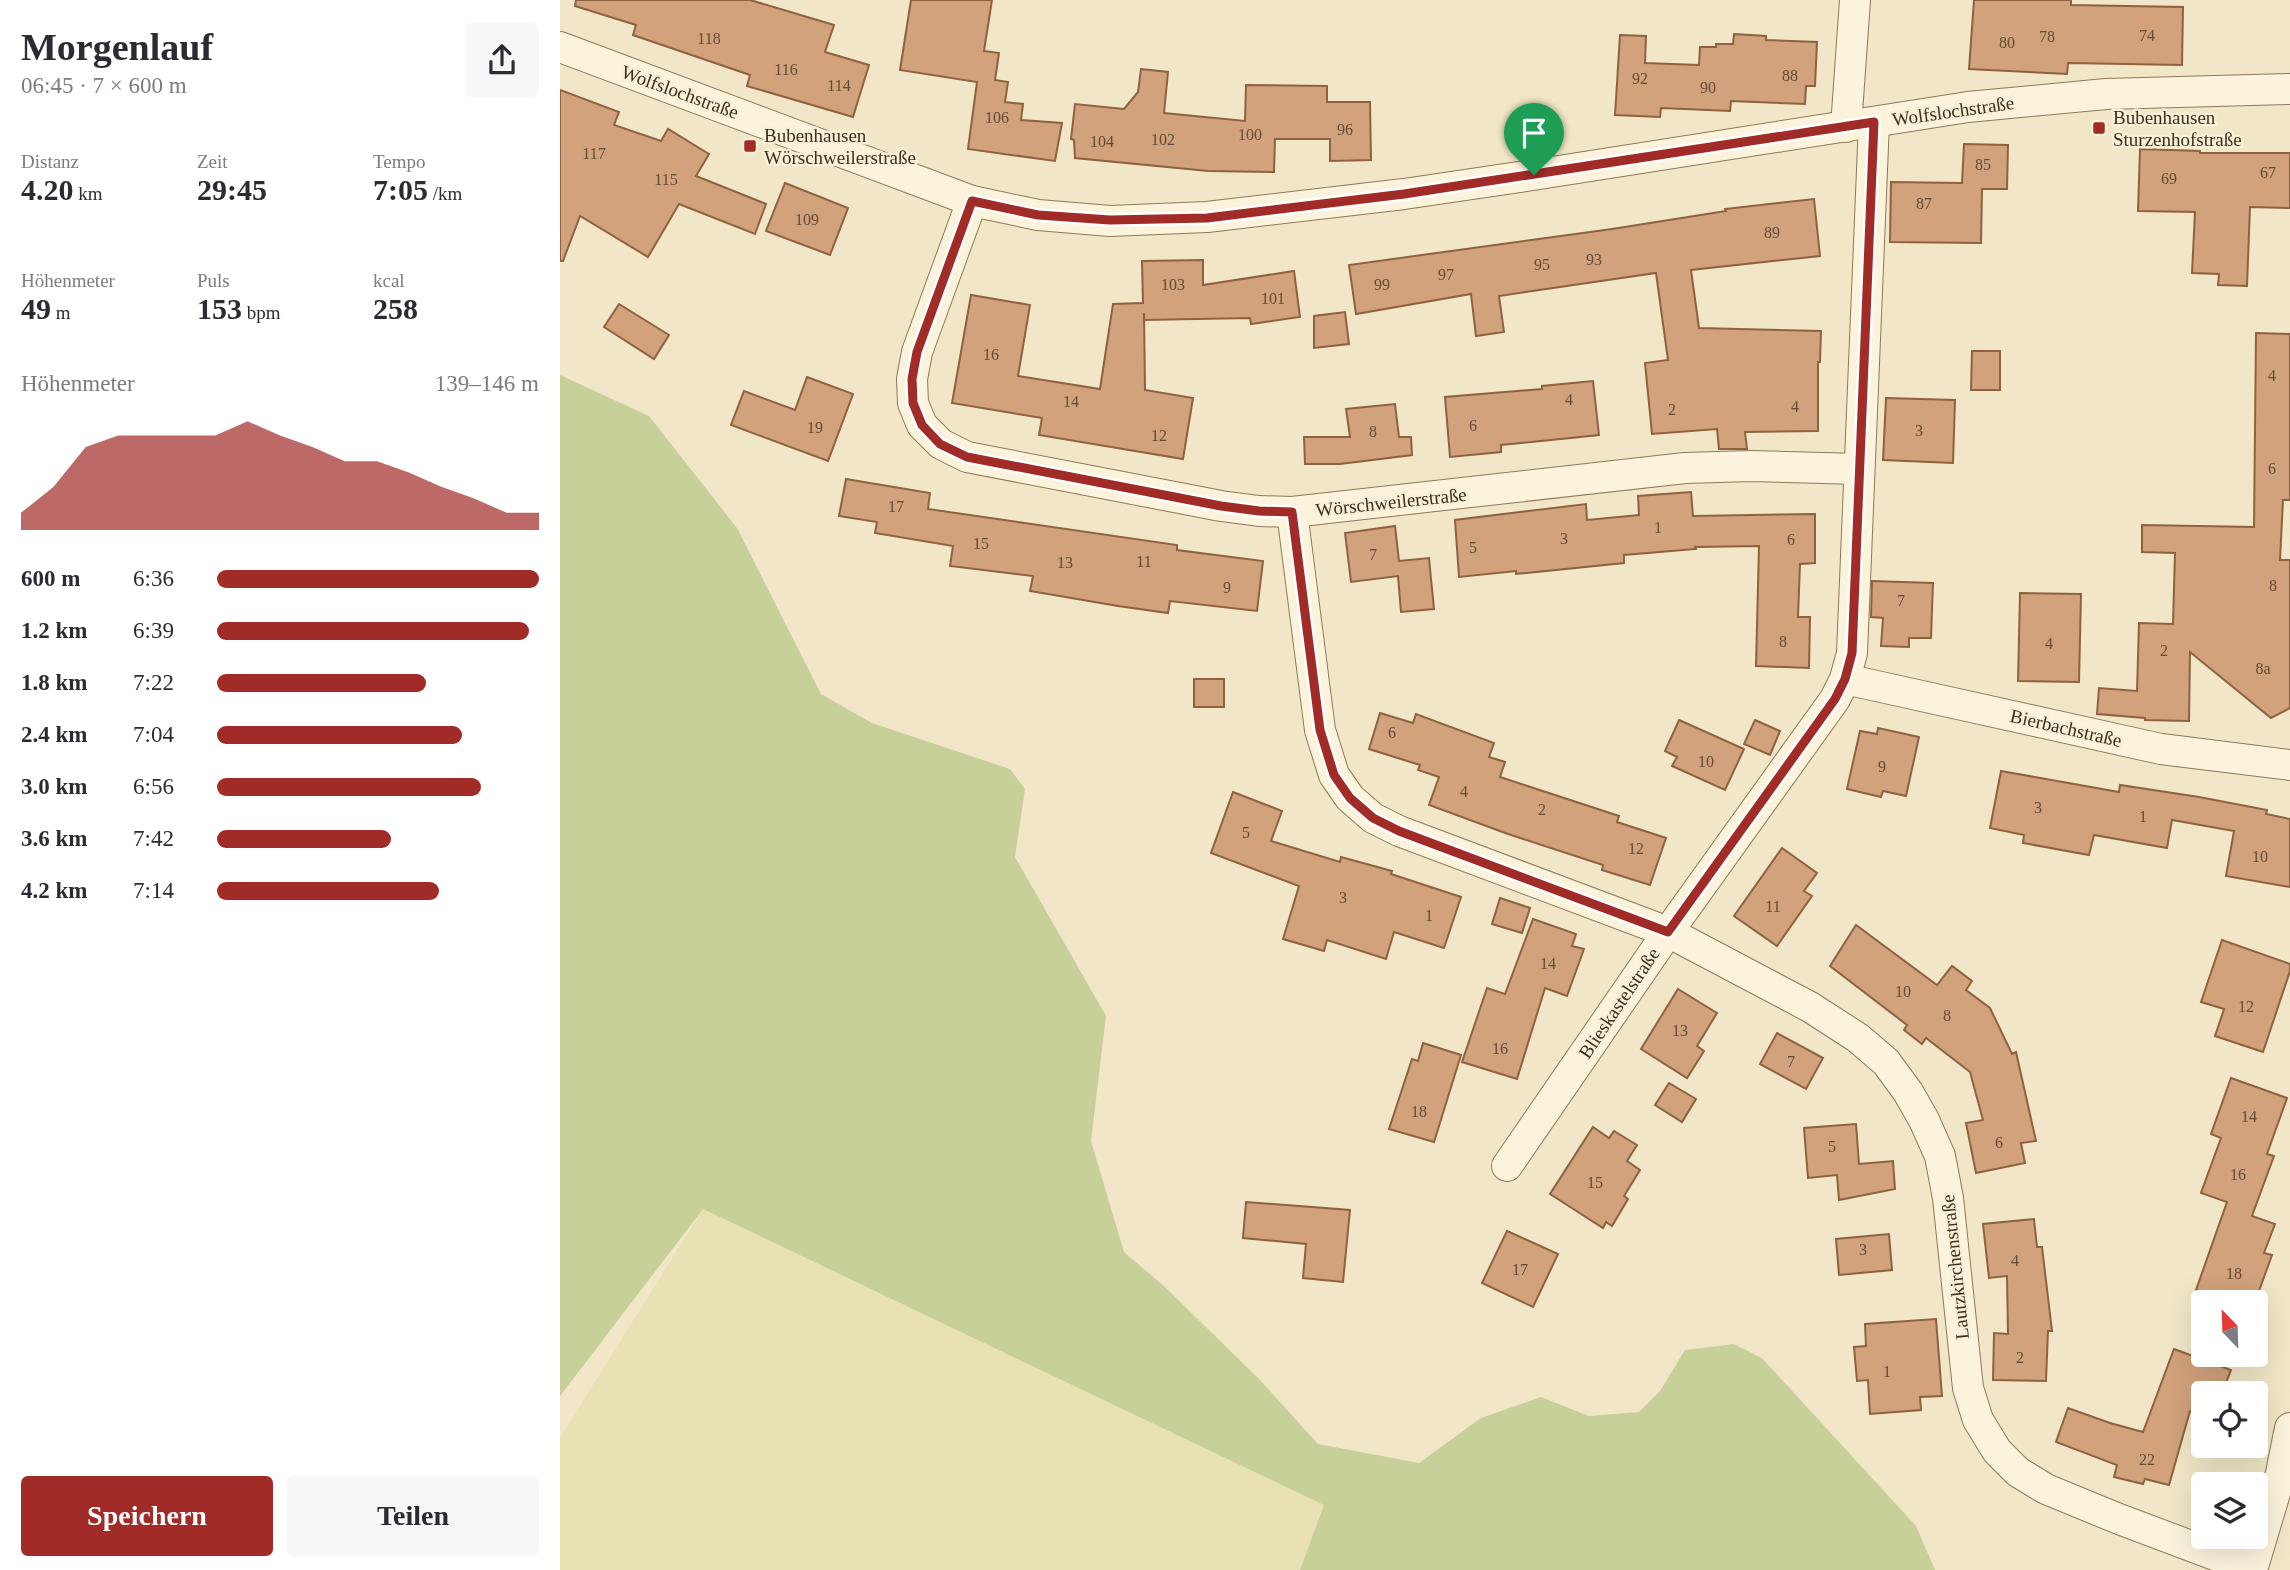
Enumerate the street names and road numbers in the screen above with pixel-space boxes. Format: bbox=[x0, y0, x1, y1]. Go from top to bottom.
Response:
street label: Wolfslochstraße bbox=[619, 61, 741, 123]
street label: Wolfslochstraße bbox=[1891, 92, 2015, 130]
street label: Wörschweilerstraße bbox=[1314, 484, 1468, 520]
street label: Bierbachstraße bbox=[2008, 705, 2124, 751]
street label: Blieskastelstraße bbox=[1574, 944, 1664, 1062]
street label: Lautzkirchenstraße bbox=[1937, 1194, 1973, 1340]

